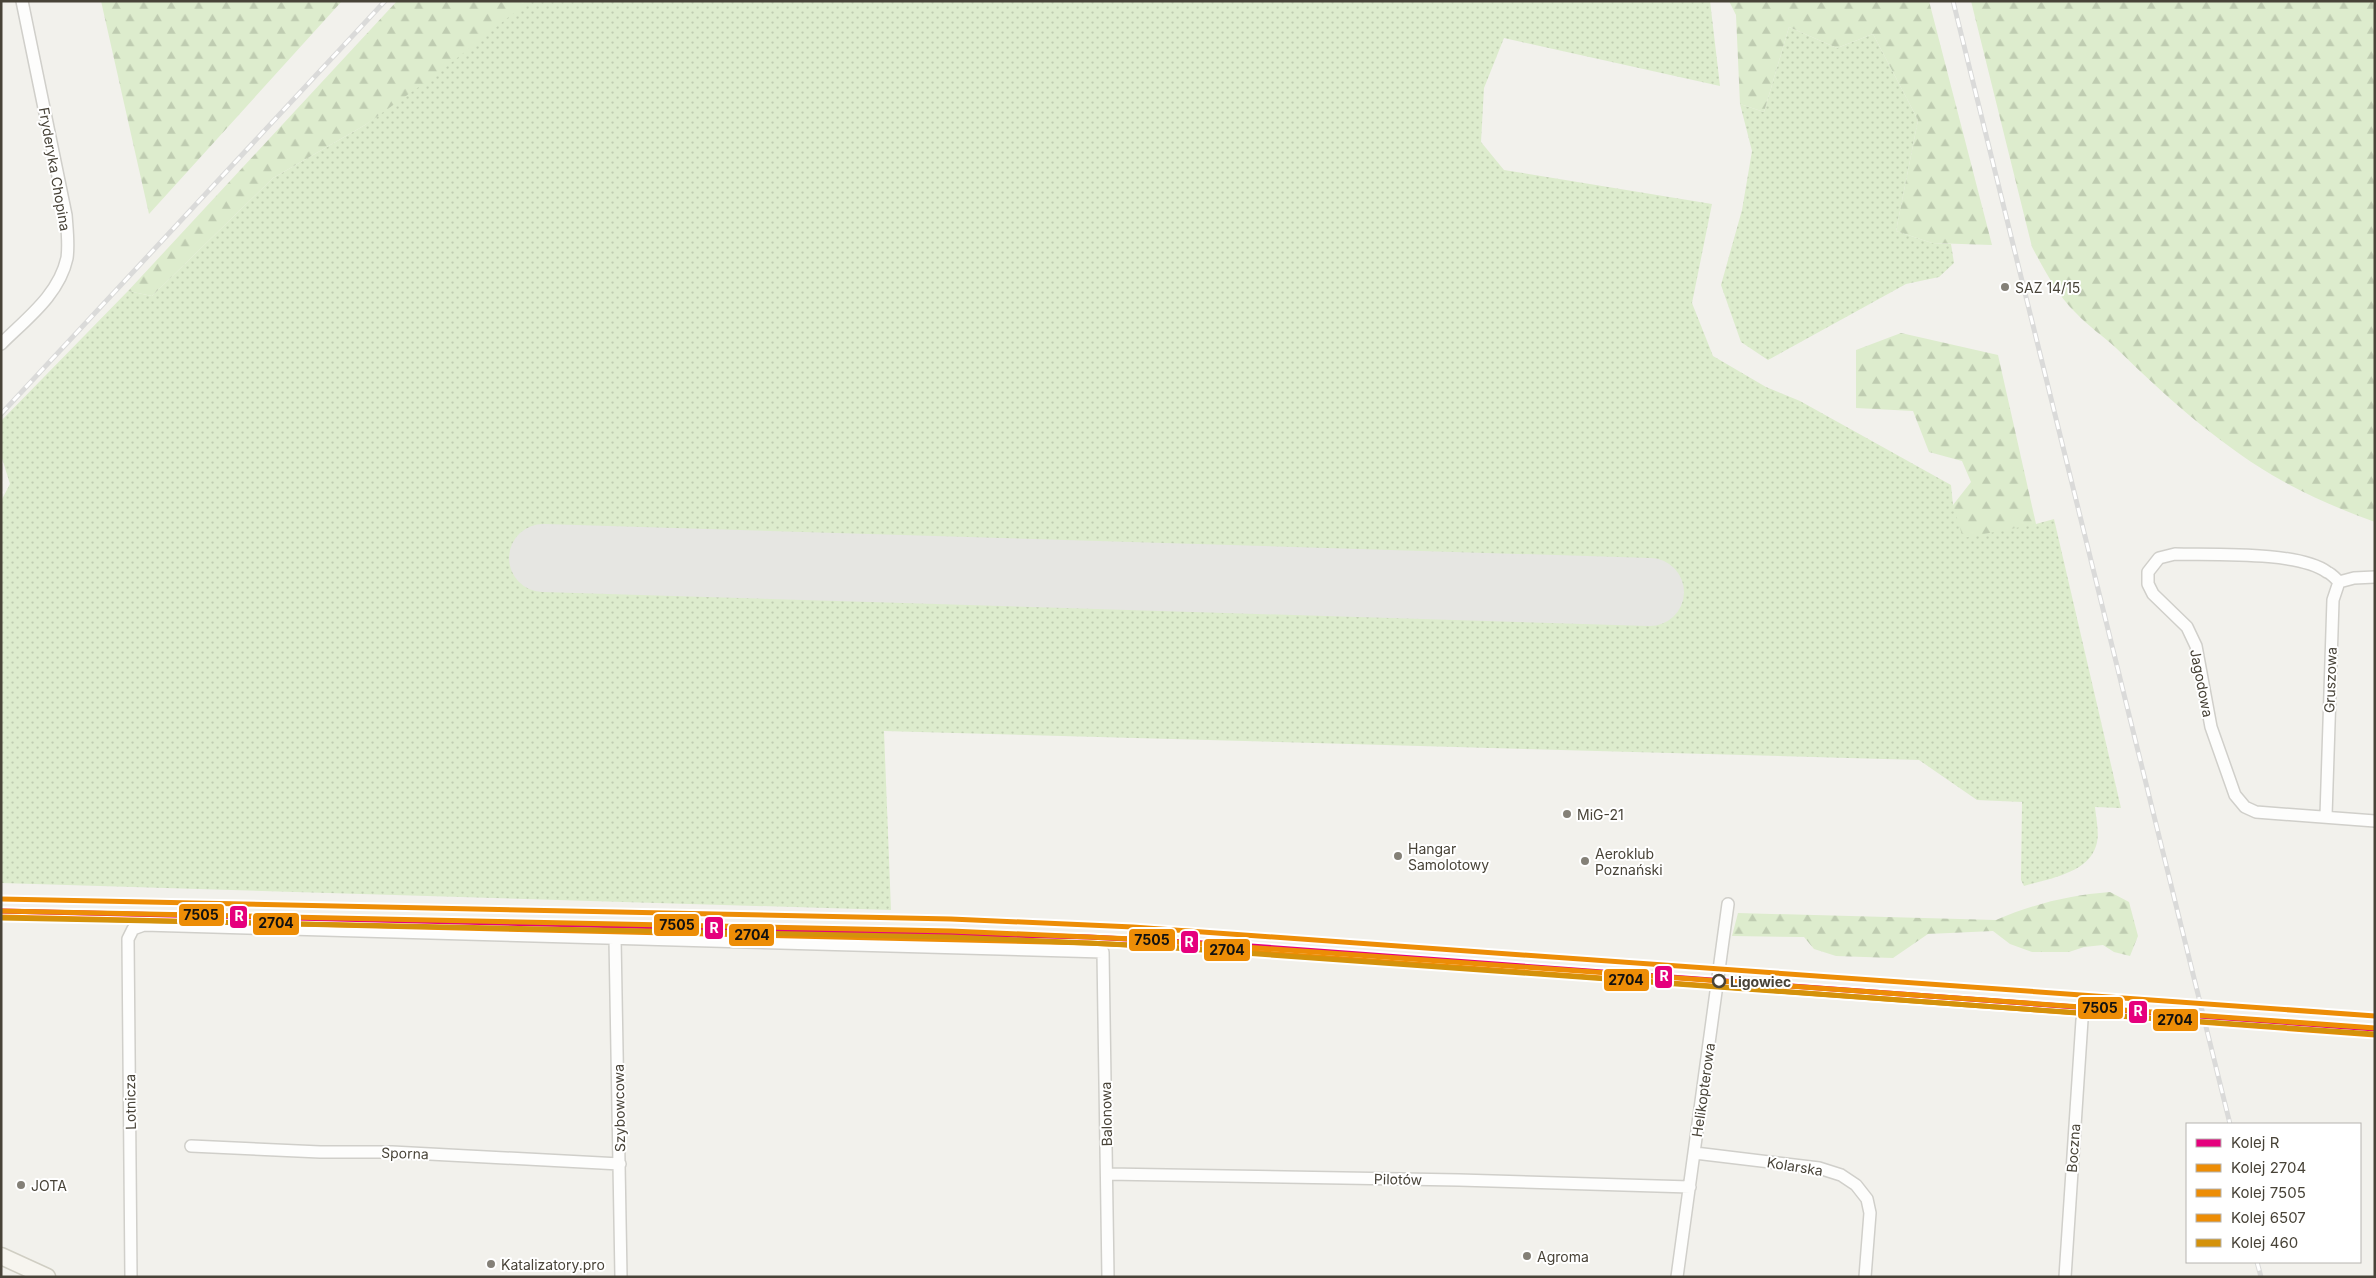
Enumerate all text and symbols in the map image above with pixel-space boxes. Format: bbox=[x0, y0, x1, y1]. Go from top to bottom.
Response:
street label: Fryderyka Chopina bbox=[36, 106, 74, 232]
place label: SAZ 14/15 bbox=[2015, 279, 2080, 296]
marker: SAZ 14/15 bbox=[1999, 281, 2011, 293]
street label: Gruszowa bbox=[2320, 647, 2340, 713]
street label: Jagodowa bbox=[2187, 648, 2217, 718]
place label: MiG-21 bbox=[1577, 806, 1624, 823]
marker: MiG-21 bbox=[1561, 808, 1573, 820]
place label: Hangar Samolotowy bbox=[1408, 840, 1489, 873]
place label: Aeroklub Poznański bbox=[1595, 845, 1663, 878]
marker: Hangar Samolotowy bbox=[1392, 850, 1404, 862]
marker: Aeroklub Poznański bbox=[1579, 855, 1591, 867]
line badge: 7505 bbox=[178, 903, 225, 927]
line badge: R bbox=[229, 905, 248, 929]
text: 7505 bbox=[183, 906, 219, 923]
text: R bbox=[234, 907, 244, 924]
line badge: 2704 bbox=[252, 912, 300, 936]
line badge: 7505 bbox=[653, 913, 700, 937]
text: 2704 bbox=[258, 914, 294, 931]
text: 7505 bbox=[659, 916, 695, 933]
line badge: R bbox=[704, 916, 724, 940]
text: R bbox=[709, 919, 719, 936]
line badge: 2704 bbox=[728, 923, 775, 947]
text: 2704 bbox=[734, 926, 770, 943]
line badge: 7505 bbox=[1128, 928, 1176, 952]
line badge: R bbox=[1180, 930, 1199, 954]
text: 7505 bbox=[1134, 931, 1170, 948]
text: R bbox=[1184, 933, 1194, 950]
line badge: 2704 bbox=[1203, 938, 1251, 962]
text: 2704 bbox=[1209, 941, 1245, 958]
line badge: R bbox=[1654, 965, 1673, 989]
text: R bbox=[1659, 967, 1669, 984]
line badge: 2704 bbox=[1603, 968, 1650, 992]
text: 2704 bbox=[1608, 971, 1644, 988]
place label: Ligowiec bbox=[1730, 973, 1791, 990]
marker: Ligowiec bbox=[1712, 974, 1726, 988]
line badge: 7505 bbox=[2077, 996, 2124, 1020]
text: 7505 bbox=[2082, 999, 2118, 1016]
line badge: R bbox=[2128, 1000, 2148, 1024]
text: R bbox=[2133, 1002, 2143, 1019]
line badge: 2704 bbox=[2152, 1008, 2199, 1032]
text: 2704 bbox=[2157, 1011, 2193, 1028]
street label: Helikopterowa bbox=[1688, 1042, 1718, 1138]
street label: Szybowcowa bbox=[610, 1064, 628, 1152]
street label: Lotnicza bbox=[121, 1074, 139, 1130]
street label: Balonowa bbox=[1097, 1082, 1115, 1146]
street label: Boczna bbox=[2063, 1123, 2083, 1173]
legend bbox=[2186, 1123, 2361, 1263]
text: Kolej R bbox=[2231, 1133, 2280, 1152]
street label: Sporna bbox=[381, 1144, 429, 1162]
street label: Kolarska bbox=[1766, 1153, 1824, 1179]
text: Kolej 2704 bbox=[2231, 1158, 2306, 1177]
street label: Pilotów bbox=[1374, 1170, 1422, 1188]
place label: JOTA bbox=[31, 1177, 67, 1194]
marker: JOTA bbox=[15, 1179, 27, 1191]
text: Kolej 7505 bbox=[2231, 1183, 2306, 1202]
text: Kolej 6507 bbox=[2231, 1208, 2306, 1227]
text: Kolej 460 bbox=[2231, 1233, 2298, 1252]
place label: Agroma bbox=[1537, 1248, 1589, 1265]
marker: Agroma bbox=[1521, 1250, 1533, 1262]
place label: Katalizatory.pro bbox=[501, 1256, 605, 1273]
marker: Katalizatory.pro bbox=[485, 1258, 497, 1270]

